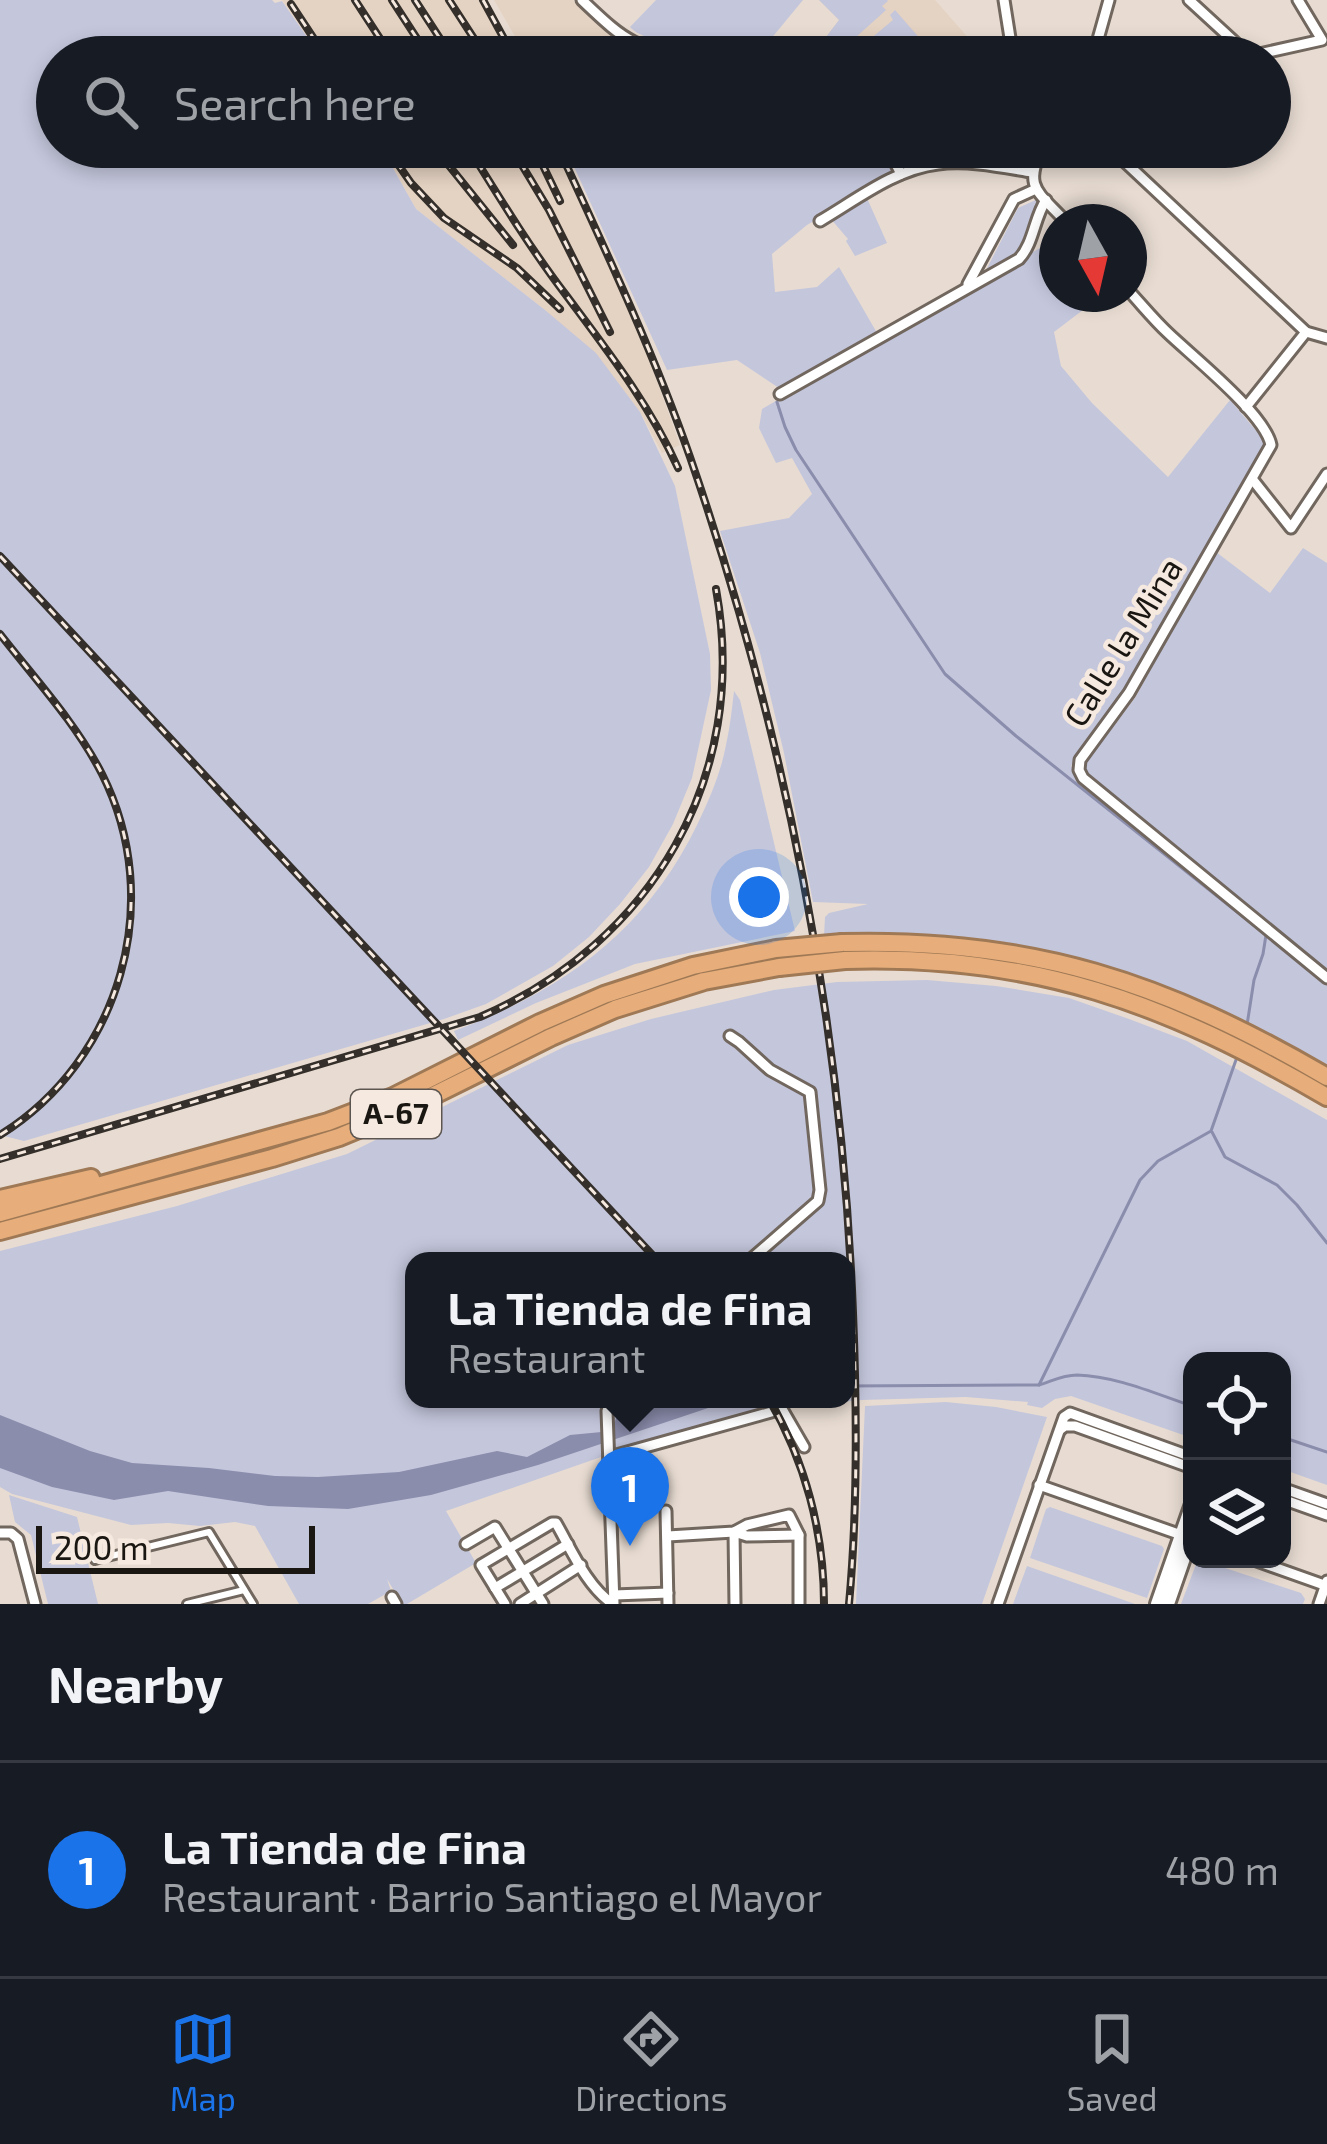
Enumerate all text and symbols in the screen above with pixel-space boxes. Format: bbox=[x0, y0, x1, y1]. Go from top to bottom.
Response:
search box bbox=[36, 36, 1291, 168]
icon: search bbox=[78, 69, 144, 135]
text: Search here bbox=[174, 75, 416, 129]
north arrow bbox=[1039, 204, 1147, 312]
street label: Calle la Mina bbox=[1055, 550, 1190, 733]
your location bbox=[729, 867, 789, 927]
road number: A-67 bbox=[351, 1090, 441, 1138]
popup bbox=[405, 1252, 855, 1408]
text: La Tienda de Fina bbox=[448, 1280, 812, 1334]
text: Restaurant bbox=[448, 1334, 645, 1381]
map controls bbox=[1183, 1352, 1291, 1568]
button: locate bbox=[1183, 1352, 1291, 1460]
pin: 1 bbox=[591, 1447, 669, 1546]
button: layers bbox=[1183, 1460, 1291, 1568]
scale bar bbox=[36, 1520, 315, 1573]
text: 200 m bbox=[54, 1527, 149, 1567]
text: Nearby bbox=[48, 1652, 223, 1713]
text: La Tienda de Fina bbox=[162, 1819, 527, 1873]
text: 1 bbox=[79, 1846, 95, 1893]
text: 480 m bbox=[1165, 1846, 1279, 1893]
text: Restaurant · Barrio Santiago el Mayor bbox=[162, 1873, 822, 1920]
tab: Map bbox=[170, 2006, 236, 2118]
tab: Directions bbox=[575, 2006, 727, 2118]
tab: Saved bbox=[1067, 2006, 1157, 2118]

